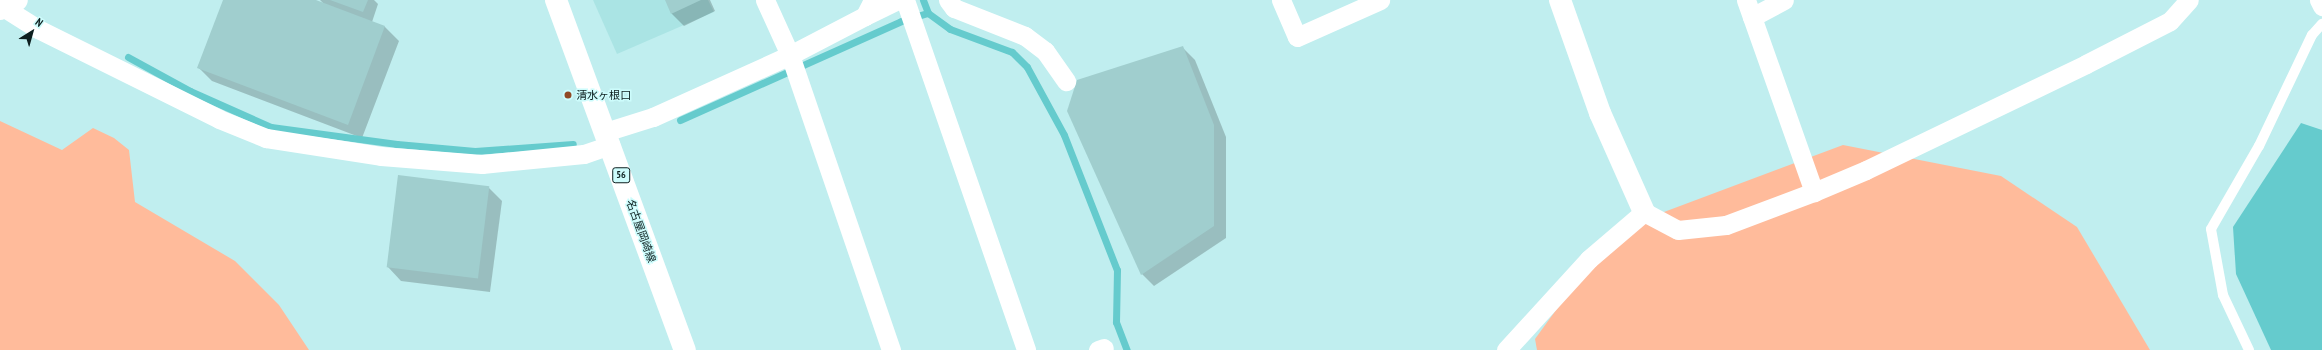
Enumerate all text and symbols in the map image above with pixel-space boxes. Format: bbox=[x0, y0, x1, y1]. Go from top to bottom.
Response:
north arrow bbox=[12, 12, 52, 52]
text: N bbox=[33, 15, 46, 30]
place label: 清水ヶ根口 bbox=[576, 88, 631, 102]
marker: 清水ヶ根口 bbox=[563, 90, 573, 100]
road number: 56 bbox=[612, 167, 630, 183]
street label: 名古屋岡崎線 bbox=[624, 198, 658, 264]

